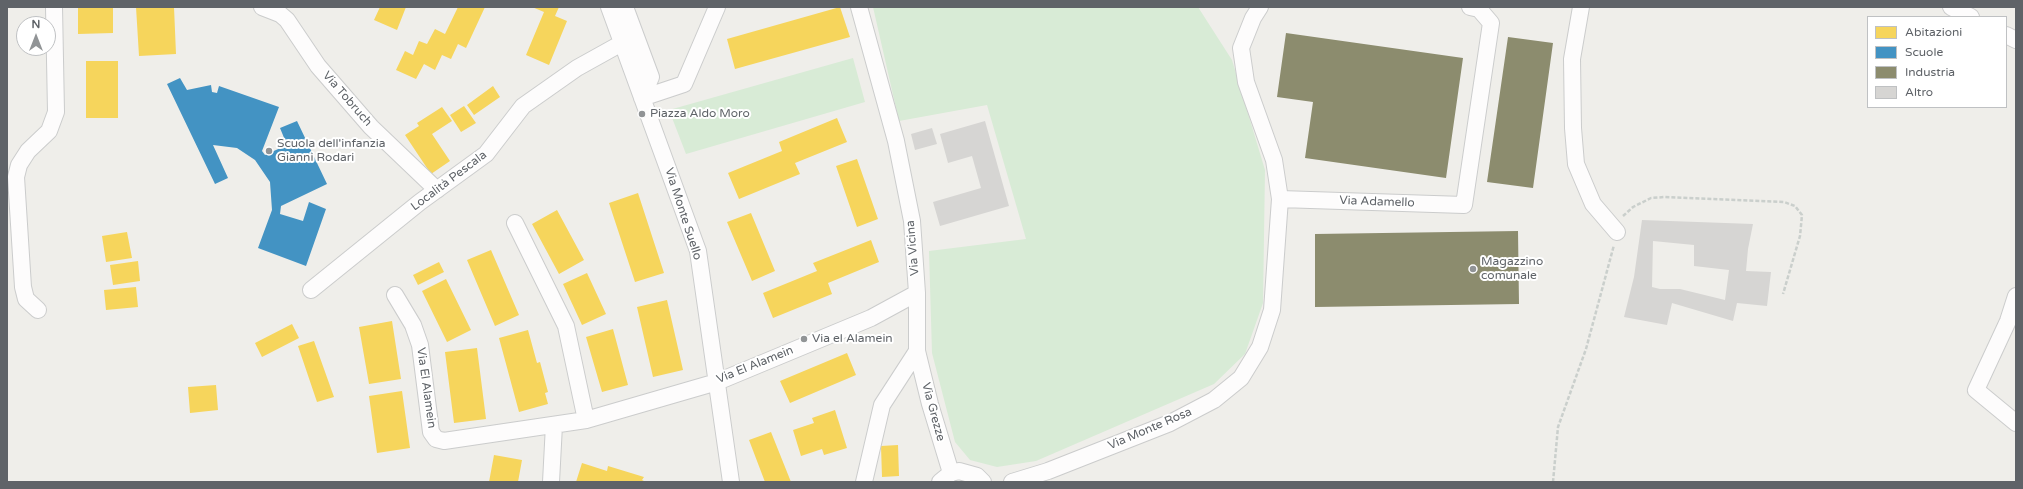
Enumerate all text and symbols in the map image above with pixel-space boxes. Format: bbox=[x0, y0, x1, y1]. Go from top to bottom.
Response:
north arrow bbox=[16, 16, 56, 56]
legend bbox=[1867, 16, 2007, 108]
text: N bbox=[32, 18, 40, 31]
text: Abitazioni bbox=[1905, 25, 1962, 39]
text: Scuole bbox=[1905, 45, 1943, 59]
text: Industria bbox=[1905, 65, 1955, 79]
street label: Via Tobruch bbox=[319, 69, 375, 129]
text: Altro bbox=[1905, 85, 1933, 99]
place label: Piazza Aldo Moro bbox=[650, 107, 750, 121]
marker: Piazza Aldo Moro bbox=[637, 109, 647, 119]
place label: Scuola dell'infanzia Gianni Rodari bbox=[277, 137, 386, 165]
marker: Scuola dell'infanzia Gianni Rodari bbox=[264, 146, 274, 156]
street label: Località Pescala bbox=[408, 148, 490, 214]
street label: Via Monte Suello bbox=[661, 166, 705, 262]
street label: Via Adamello bbox=[1339, 193, 1415, 211]
street label: Via Vicina bbox=[903, 220, 923, 276]
place label: Magazzino comunale bbox=[1481, 255, 1543, 283]
marker: Magazzino comunale bbox=[1468, 264, 1478, 274]
place label: Via el Alamein bbox=[812, 332, 893, 346]
marker: Via el Alamein bbox=[799, 334, 809, 344]
street label: Via El Alamein bbox=[715, 343, 795, 387]
street label: Via El Alamein bbox=[413, 347, 439, 429]
street label: Via Grezze bbox=[918, 381, 948, 443]
street label: Via Monte Rosa bbox=[1106, 405, 1194, 453]

